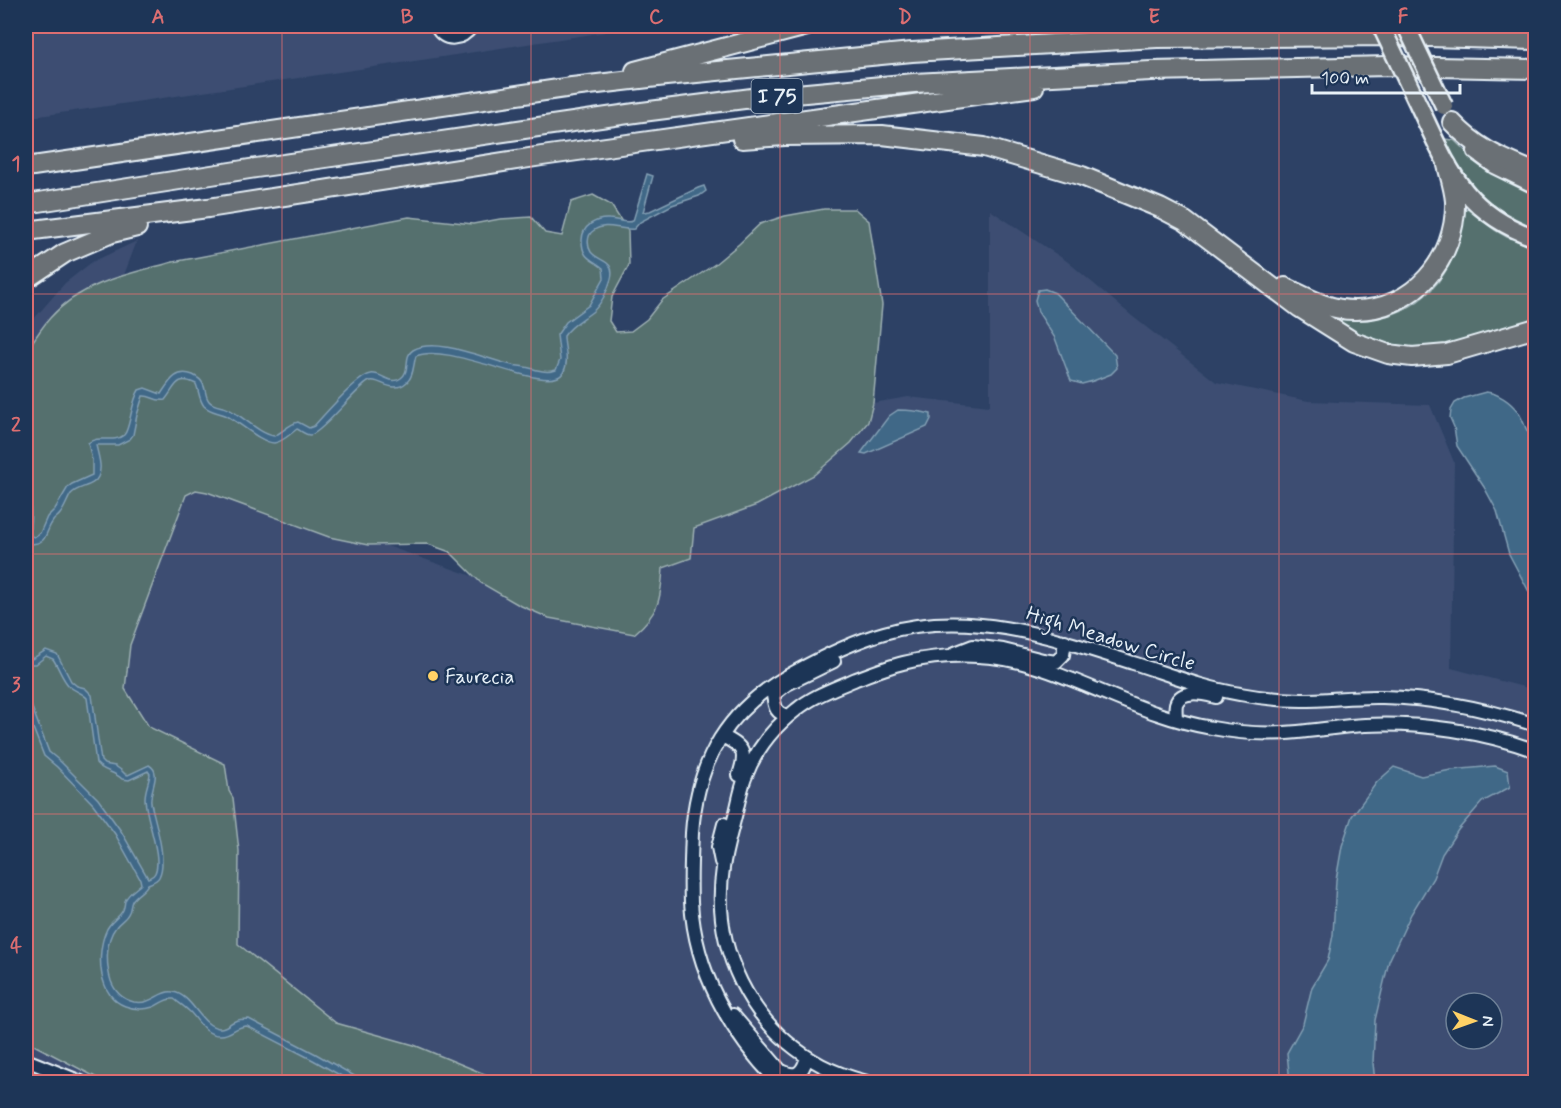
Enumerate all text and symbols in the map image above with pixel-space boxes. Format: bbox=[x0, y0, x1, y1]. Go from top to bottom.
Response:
text: A bbox=[151, 4, 165, 31]
text: B bbox=[401, 4, 414, 31]
text: C bbox=[649, 4, 664, 31]
text: D bbox=[898, 4, 912, 31]
text: E bbox=[1148, 4, 1160, 31]
text: F bbox=[1398, 4, 1409, 31]
scale bar bbox=[1312, 57, 1460, 95]
text: 100 m bbox=[1321, 67, 1369, 91]
road number: I 75 bbox=[752, 79, 802, 113]
text: 1 bbox=[12, 151, 20, 178]
text: 2 bbox=[11, 412, 21, 439]
street label: High Meadow Circle bbox=[1022, 600, 1199, 680]
place label: Faurecia bbox=[445, 663, 515, 691]
marker: Faurecia bbox=[426, 669, 440, 683]
text: 3 bbox=[11, 672, 21, 699]
text: 4 bbox=[10, 933, 22, 960]
north arrow bbox=[1444, 991, 1504, 1051]
text: N bbox=[1477, 1016, 1498, 1027]

